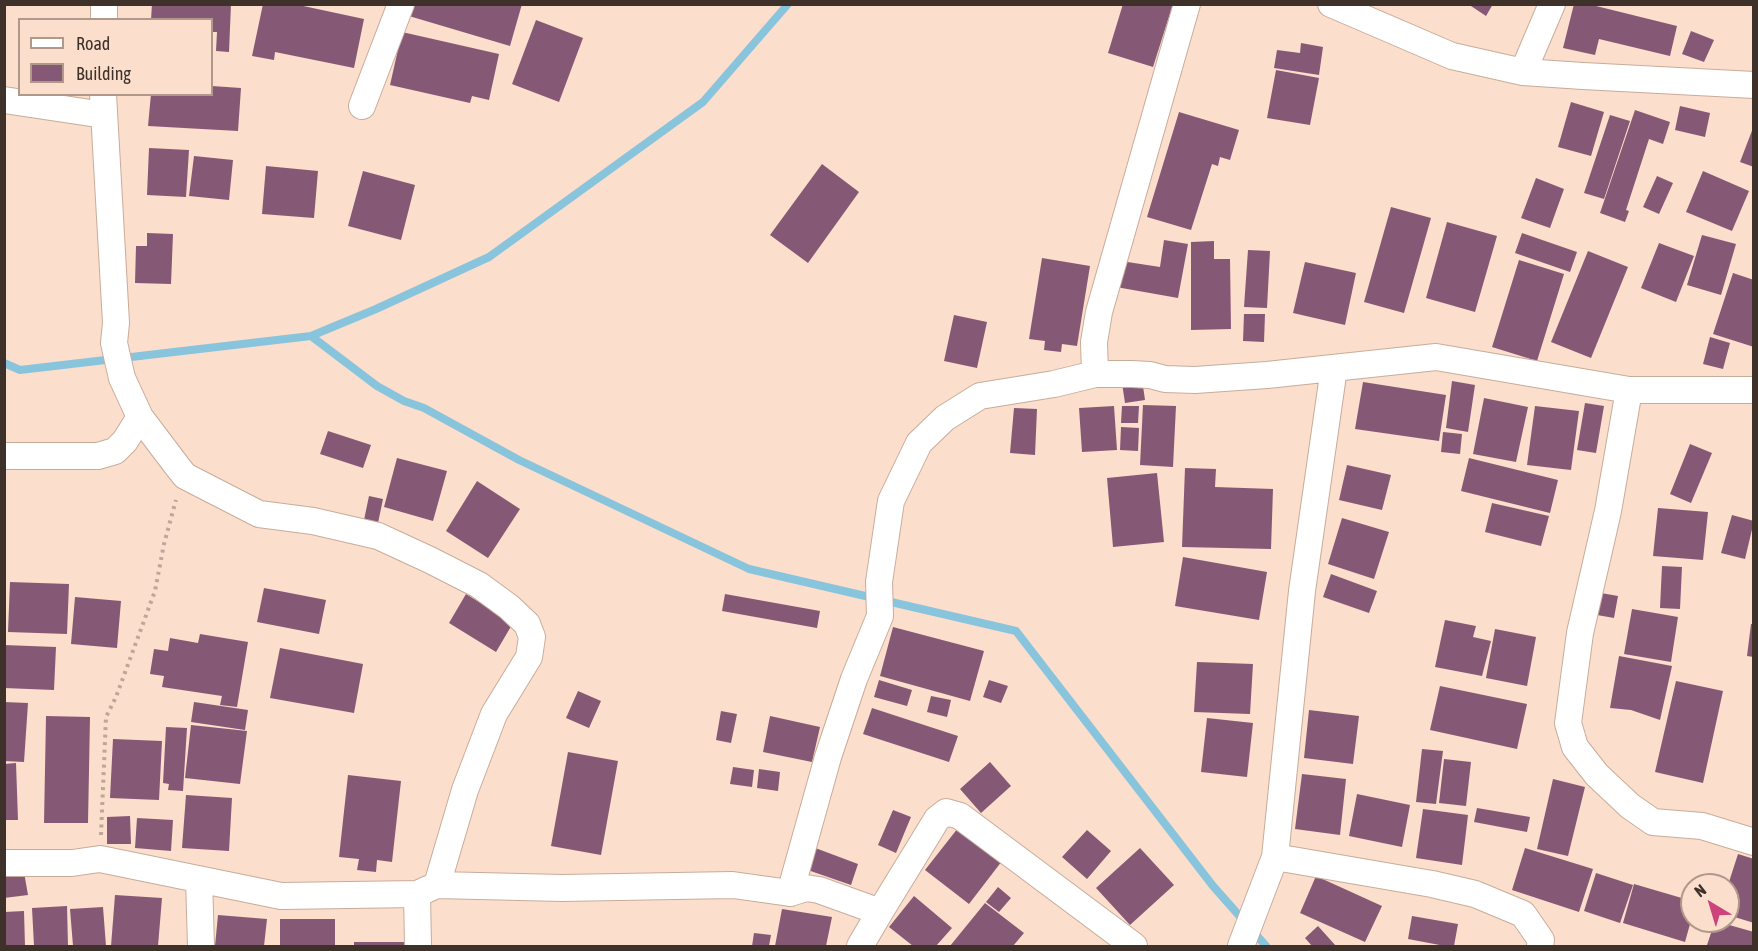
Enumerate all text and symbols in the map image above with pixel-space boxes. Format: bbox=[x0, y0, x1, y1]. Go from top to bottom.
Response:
legend bbox=[18, 18, 213, 96]
text: Road bbox=[76, 33, 110, 54]
text: Building bbox=[76, 63, 131, 84]
north arrow bbox=[1680, 873, 1740, 933]
text: N bbox=[1691, 880, 1709, 900]

